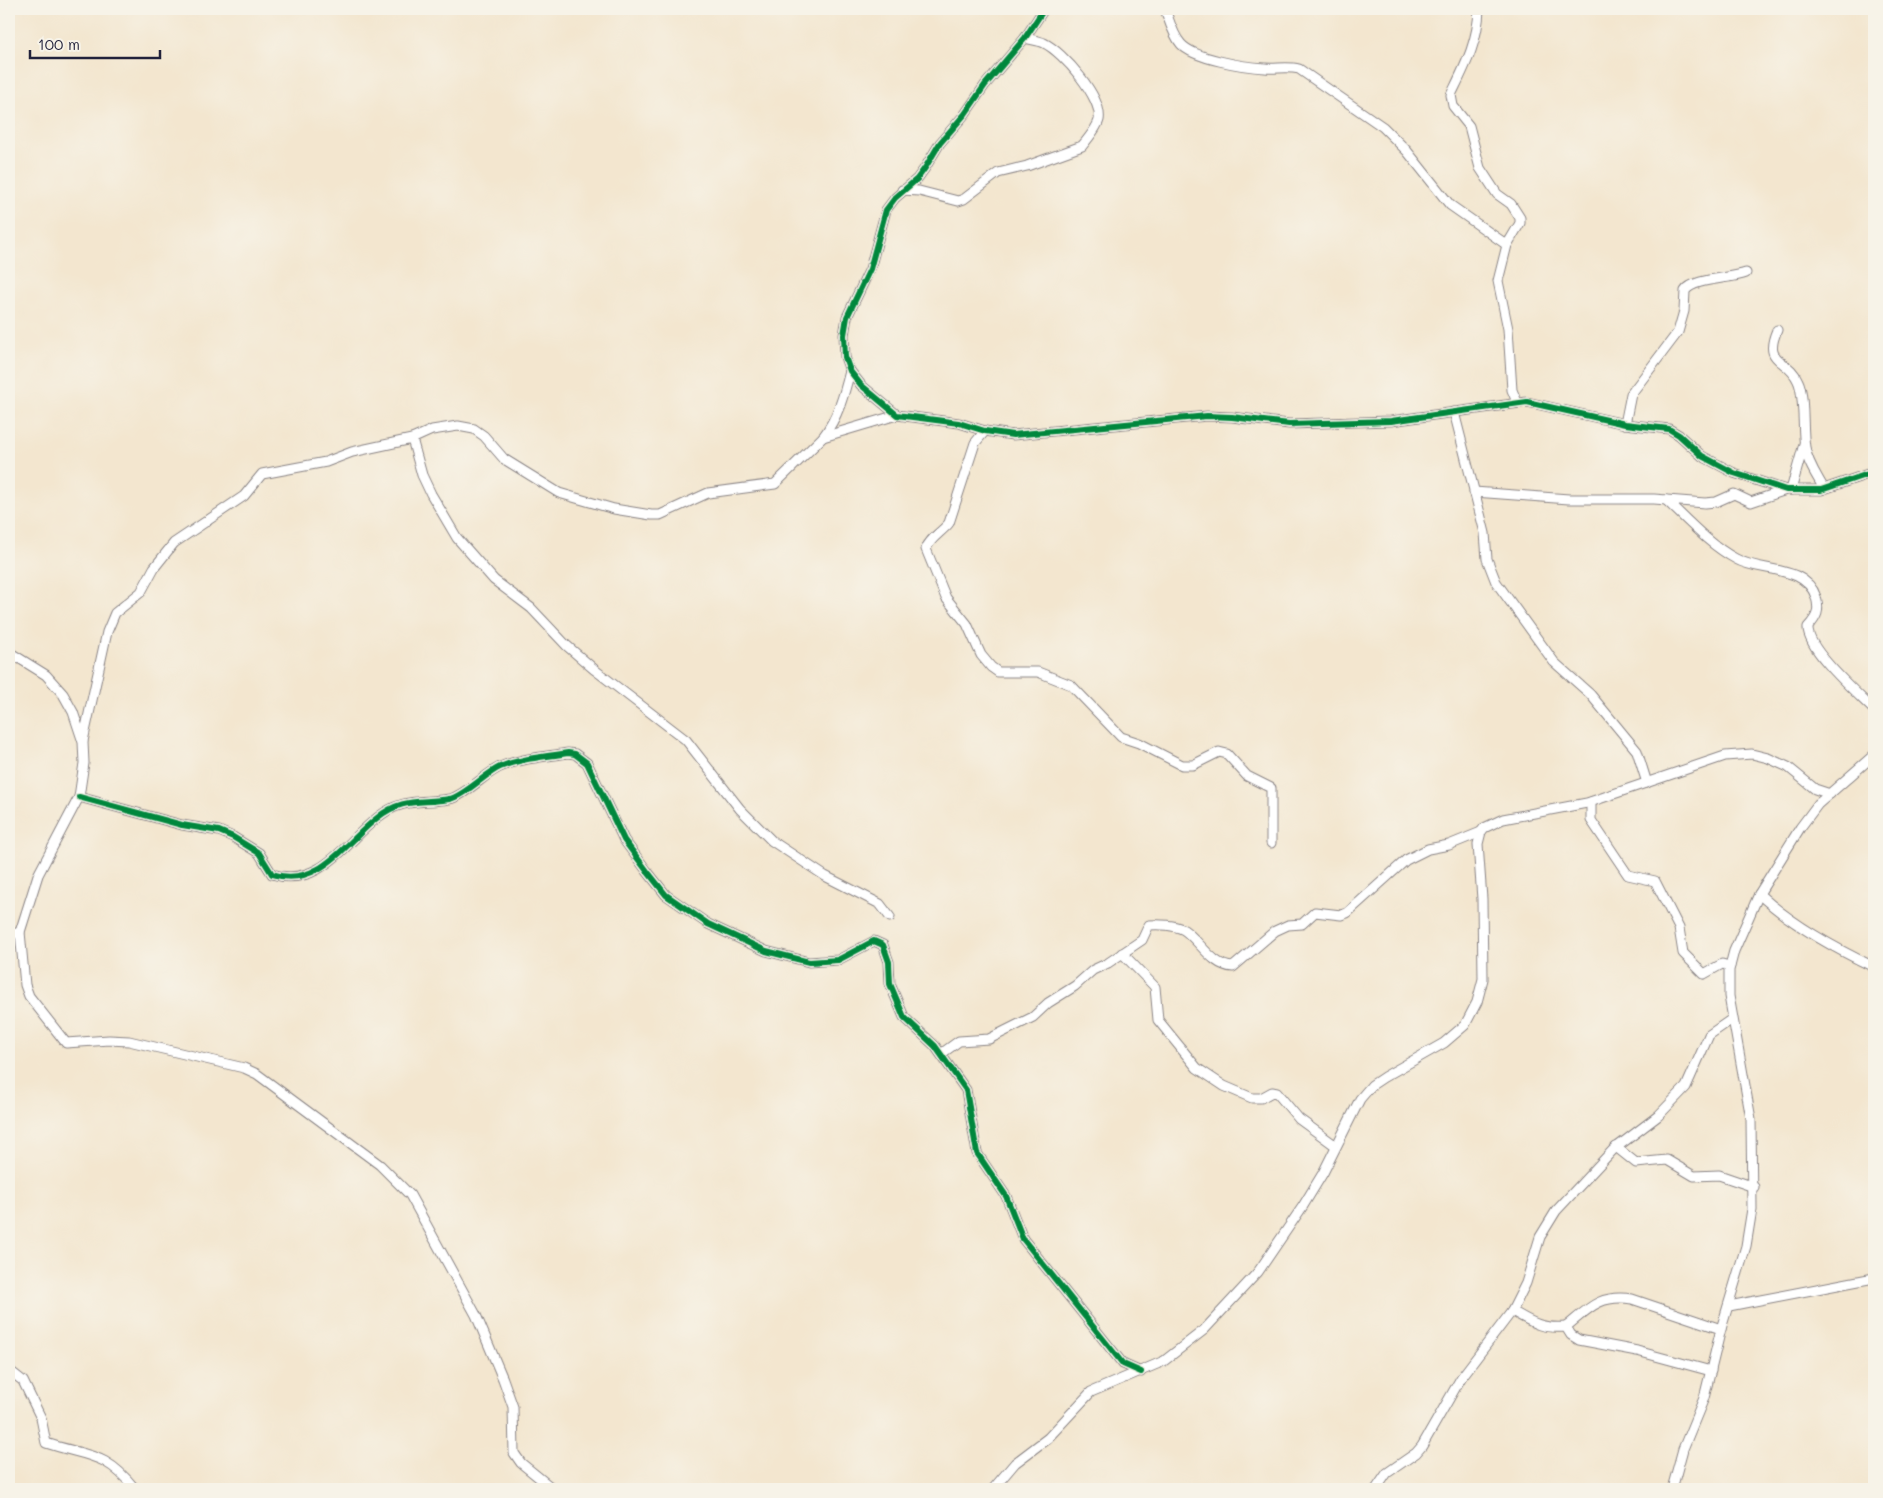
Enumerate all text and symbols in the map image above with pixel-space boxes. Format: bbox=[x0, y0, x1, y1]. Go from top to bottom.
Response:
scale bar bbox=[30, 28, 160, 60]
text: 100 m bbox=[38, 34, 80, 54]

